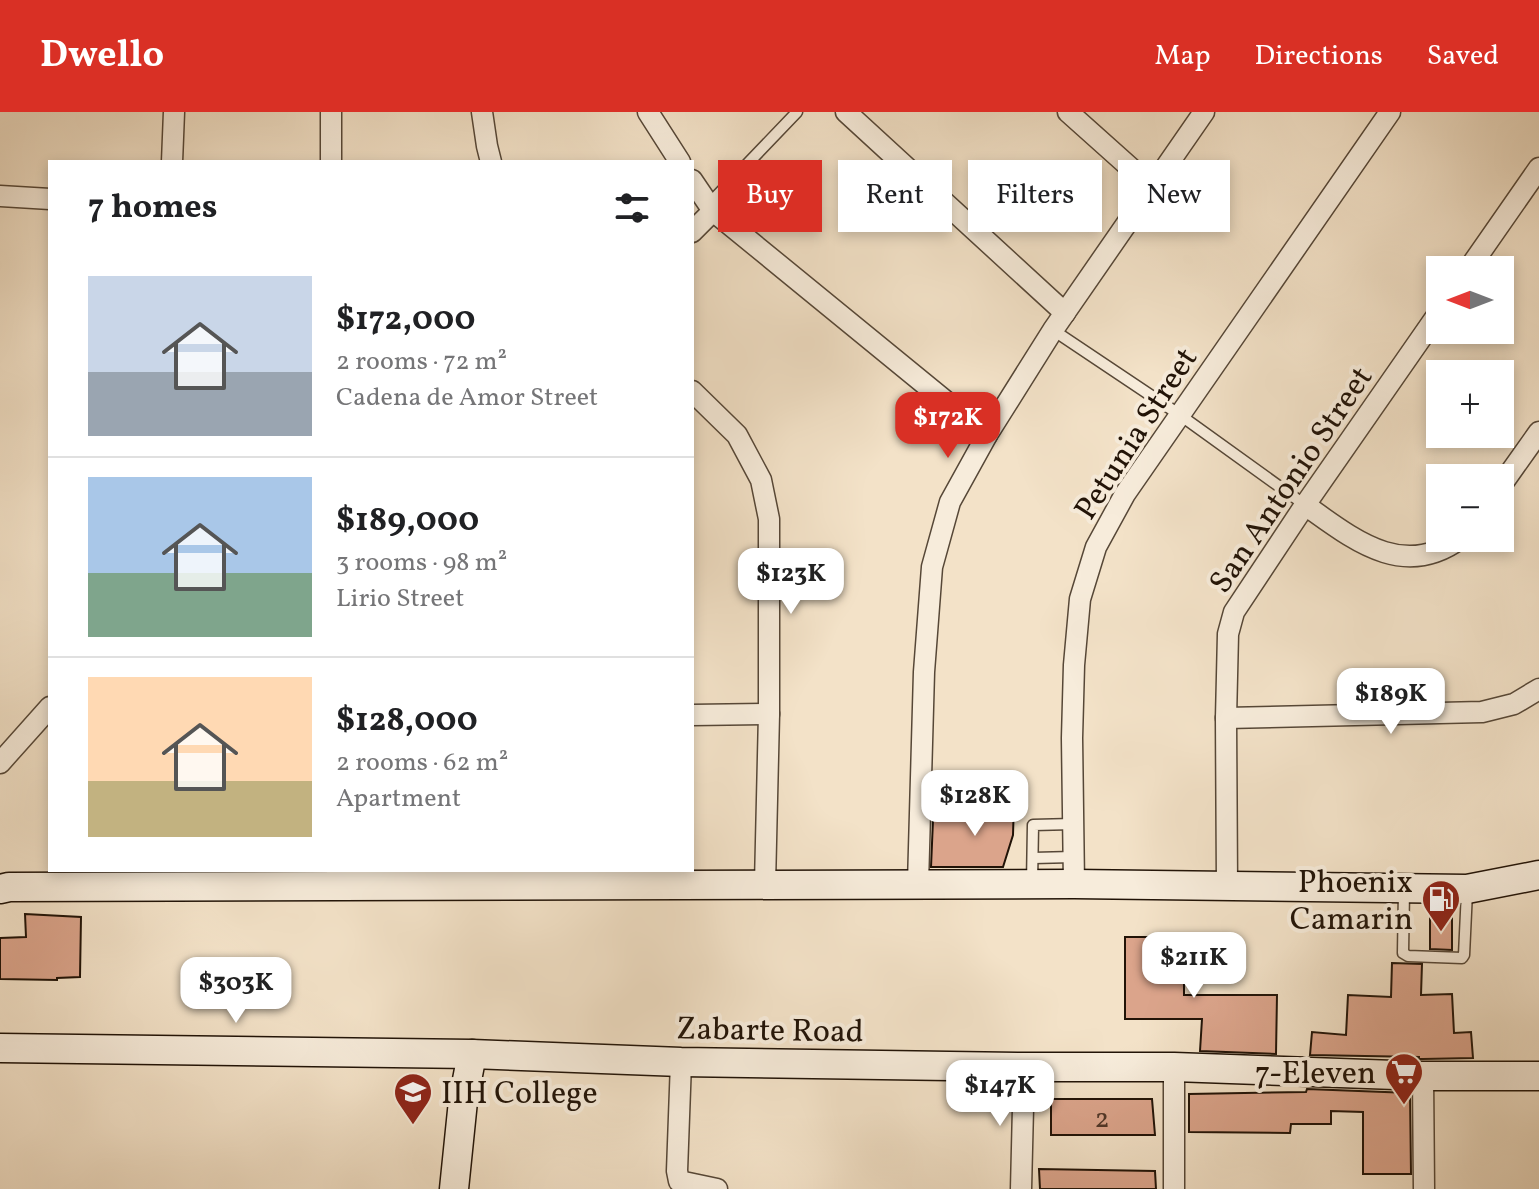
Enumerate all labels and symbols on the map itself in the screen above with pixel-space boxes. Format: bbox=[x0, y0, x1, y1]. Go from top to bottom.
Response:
north arrow bbox=[1426, 256, 1514, 344]
street label: Petunia Street bbox=[1065, 340, 1210, 529]
street label: San Antonio Street bbox=[1200, 359, 1385, 603]
pin: $172K bbox=[892, 392, 1004, 460]
pin: $123K bbox=[735, 548, 847, 616]
pin: $189K bbox=[1335, 668, 1447, 736]
pin: $128K bbox=[919, 770, 1031, 838]
place label: Phoenix Camarin bbox=[1290, 862, 1413, 943]
fuel station icon: Phoenix Camarin bbox=[1420, 878, 1462, 933]
pin: $211K bbox=[1138, 932, 1250, 1000]
pin: $303K bbox=[180, 957, 292, 1025]
street label: Zabarte Road bbox=[676, 1008, 864, 1056]
supermarket icon: 7-Eleven bbox=[1383, 1051, 1425, 1106]
place label: 7-Eleven bbox=[1255, 1053, 1376, 1097]
pin: $147K bbox=[944, 1060, 1056, 1128]
school or university icon: IIH College bbox=[392, 1071, 434, 1126]
place label: IIH College bbox=[441, 1073, 598, 1117]
house number: 2 bbox=[1094, 1100, 1110, 1139]

